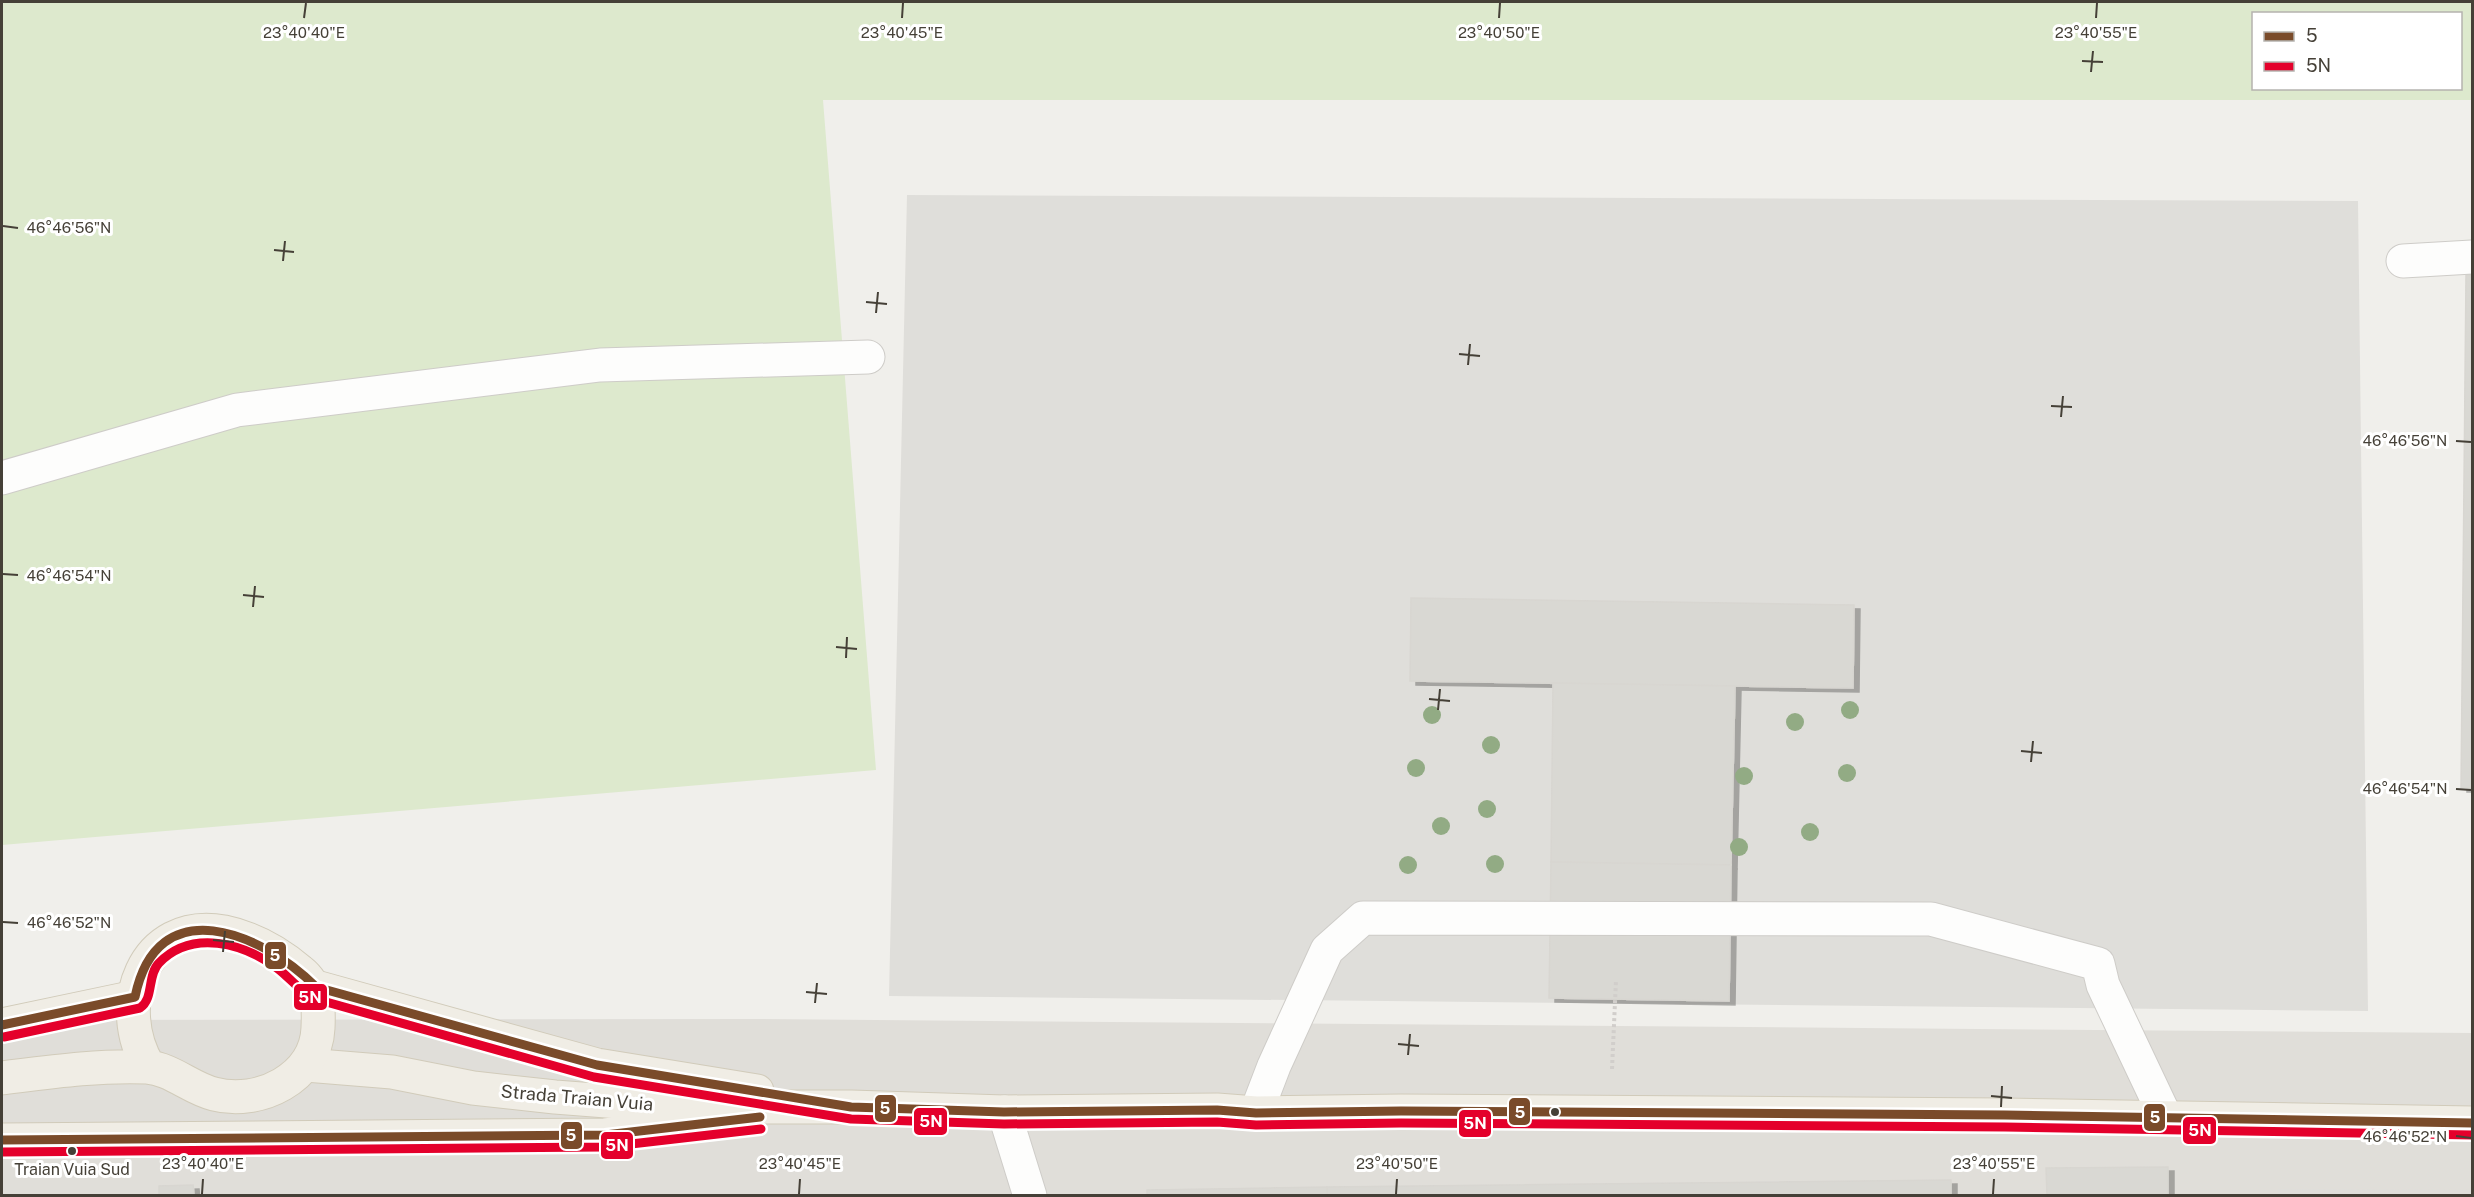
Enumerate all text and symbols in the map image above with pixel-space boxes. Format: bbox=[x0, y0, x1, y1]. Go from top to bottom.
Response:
legend bbox=[2252, 12, 2462, 90]
text: 23°40'40"E bbox=[263, 24, 345, 41]
text: 23°40'45"E bbox=[861, 24, 943, 41]
text: 23°40'50"E bbox=[1458, 24, 1540, 41]
text: 23°40'55"E bbox=[2055, 24, 2137, 41]
text: 5 bbox=[2306, 25, 2318, 46]
text: 5N bbox=[2306, 55, 2331, 76]
text: 46°46'56"N bbox=[27, 219, 111, 236]
text: 46°46'56"N bbox=[2363, 432, 2447, 449]
text: 46°46'54"N bbox=[27, 567, 111, 584]
text: 46°46'54"N bbox=[2363, 780, 2447, 797]
text: 46°46'52"N bbox=[27, 914, 111, 931]
line badge: 5 bbox=[264, 941, 287, 970]
text: 5 bbox=[270, 946, 281, 965]
line badge: 5N bbox=[293, 983, 328, 1011]
text: 5N bbox=[298, 988, 322, 1007]
street label: Strada Traian Vuia bbox=[500, 1080, 654, 1115]
line badge: 5 bbox=[874, 1094, 897, 1123]
line badge: 5 bbox=[1508, 1097, 1531, 1126]
text: 5 bbox=[880, 1099, 891, 1118]
text: 5 bbox=[1515, 1103, 1526, 1122]
line badge: 5 bbox=[2143, 1103, 2166, 1132]
unlabelled marker bbox=[1549, 1106, 1561, 1118]
line badge: 5N bbox=[913, 1107, 948, 1136]
text: 5 bbox=[2150, 1108, 2161, 1127]
line badge: 5N bbox=[1458, 1109, 1492, 1138]
text: 5N bbox=[919, 1112, 943, 1131]
text: 5N bbox=[1463, 1114, 1487, 1133]
line badge: 5N bbox=[2182, 1116, 2217, 1145]
line badge: 5 bbox=[560, 1121, 583, 1150]
text: 5N bbox=[2188, 1121, 2212, 1140]
text: 5 bbox=[566, 1126, 577, 1145]
text: 46°46'52"N bbox=[2363, 1128, 2447, 1145]
line badge: 5N bbox=[600, 1131, 634, 1160]
text: 5N bbox=[605, 1136, 629, 1155]
marker: Traian Vuia Sud bbox=[66, 1145, 78, 1157]
text: 23°40'40"E bbox=[162, 1155, 244, 1172]
text: 23°40'45"E bbox=[759, 1155, 841, 1172]
text: 23°40'50"E bbox=[1356, 1155, 1438, 1172]
text: 23°40'55"E bbox=[1953, 1155, 2035, 1172]
place label: Traian Vuia Sud bbox=[14, 1160, 130, 1179]

